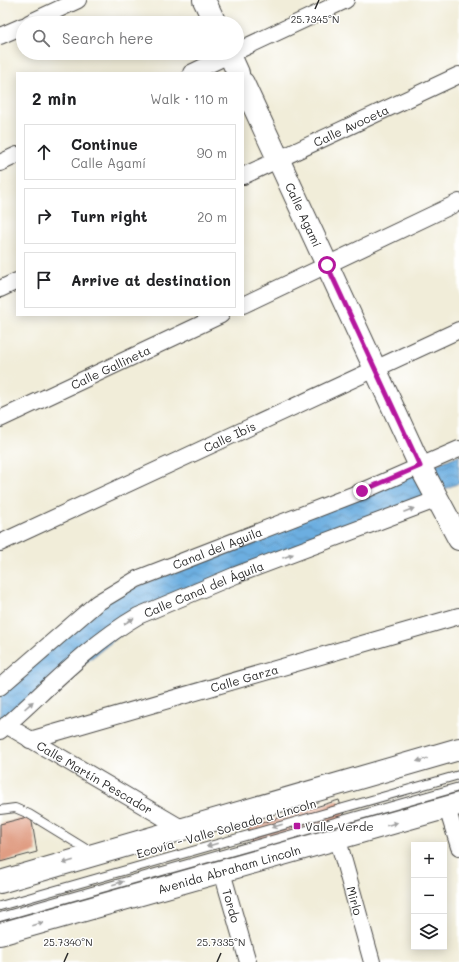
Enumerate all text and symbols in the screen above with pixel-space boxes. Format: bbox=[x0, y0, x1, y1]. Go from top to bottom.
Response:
text: 25.7345°N bbox=[291, 12, 339, 26]
search box bbox=[16, 16, 244, 60]
icon: search bbox=[30, 27, 52, 49]
text: Search here bbox=[62, 28, 153, 48]
text: 2 min bbox=[32, 87, 77, 109]
text: Walk · 110 m bbox=[150, 90, 228, 107]
street label: Calle Avoceta bbox=[311, 101, 391, 150]
text: Continue bbox=[71, 134, 138, 154]
icon: ahead bbox=[33, 141, 55, 163]
text: 90 m bbox=[197, 144, 227, 161]
text: Calle Agamí bbox=[71, 154, 146, 171]
street label: Calle Agamí bbox=[282, 180, 326, 250]
icon: right bbox=[33, 205, 55, 227]
text: Turn right bbox=[71, 206, 148, 226]
text: 20 m bbox=[197, 208, 227, 225]
route start bbox=[318, 256, 336, 274]
icon: arrive bbox=[33, 269, 55, 291]
text: Arrive at destination bbox=[71, 270, 231, 290]
street label: Calle Gallineta bbox=[68, 341, 153, 393]
street label: Calle Ibis bbox=[201, 417, 258, 456]
route end bbox=[353, 482, 371, 500]
one-way arrow bbox=[404, 507, 416, 513]
street label: Canal del Aguila bbox=[170, 523, 264, 572]
one-way arrow bbox=[282, 553, 294, 559]
street label: Calle Canal del Águila bbox=[141, 557, 266, 621]
one-way arrow bbox=[123, 618, 135, 625]
street label: Calle Garza bbox=[208, 661, 280, 695]
one-way arrow bbox=[24, 700, 34, 709]
street label: Calle Martín Pescador bbox=[34, 737, 156, 818]
one-way arrow bbox=[415, 757, 427, 763]
street label: Ecovía - Valle Soleado a Lincoln bbox=[134, 795, 318, 861]
place label: Valle Verde bbox=[305, 818, 374, 834]
marker: Valle Verde bbox=[292, 821, 302, 831]
one-way arrow bbox=[386, 821, 398, 827]
one-way arrow bbox=[271, 823, 283, 829]
street label: Avenida Abraham Lincoln bbox=[156, 841, 302, 897]
one-way arrow bbox=[206, 842, 218, 848]
map controls bbox=[411, 842, 447, 950]
button: + bbox=[411, 842, 447, 878]
one-way arrow bbox=[62, 859, 74, 865]
button: − bbox=[411, 878, 447, 914]
one-way arrow bbox=[113, 880, 125, 886]
street label: Mirlo bbox=[343, 884, 367, 917]
street label: Tordo bbox=[219, 887, 244, 924]
button: layers bbox=[411, 914, 447, 950]
one-way arrow bbox=[31, 920, 44, 926]
text: 25.7340°N bbox=[43, 935, 93, 949]
text: 25.7335°N bbox=[197, 935, 245, 949]

